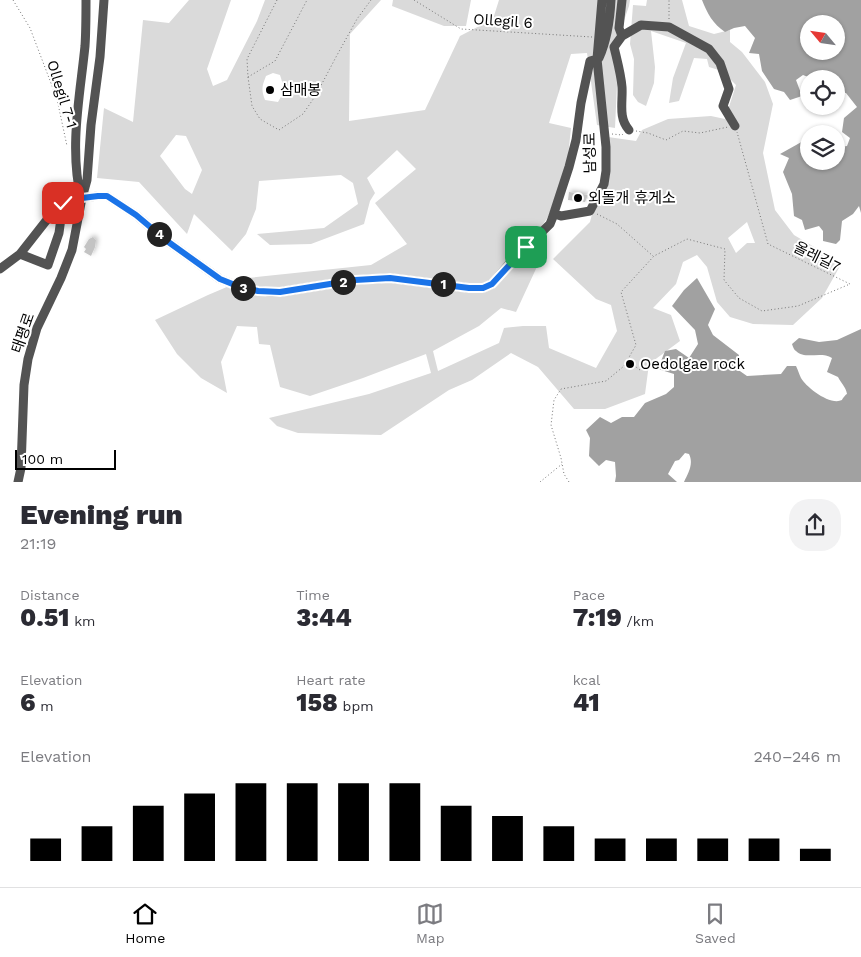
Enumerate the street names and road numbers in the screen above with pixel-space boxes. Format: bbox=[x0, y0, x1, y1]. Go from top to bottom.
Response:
street label: Ollegil 6 bbox=[473, 10, 533, 32]
street label: Ollegil 7-1 bbox=[43, 58, 81, 130]
street label: 남성로 bbox=[581, 132, 599, 174]
street label: 올레길7 bbox=[791, 238, 843, 276]
street label: 태평로 bbox=[8, 310, 38, 356]

